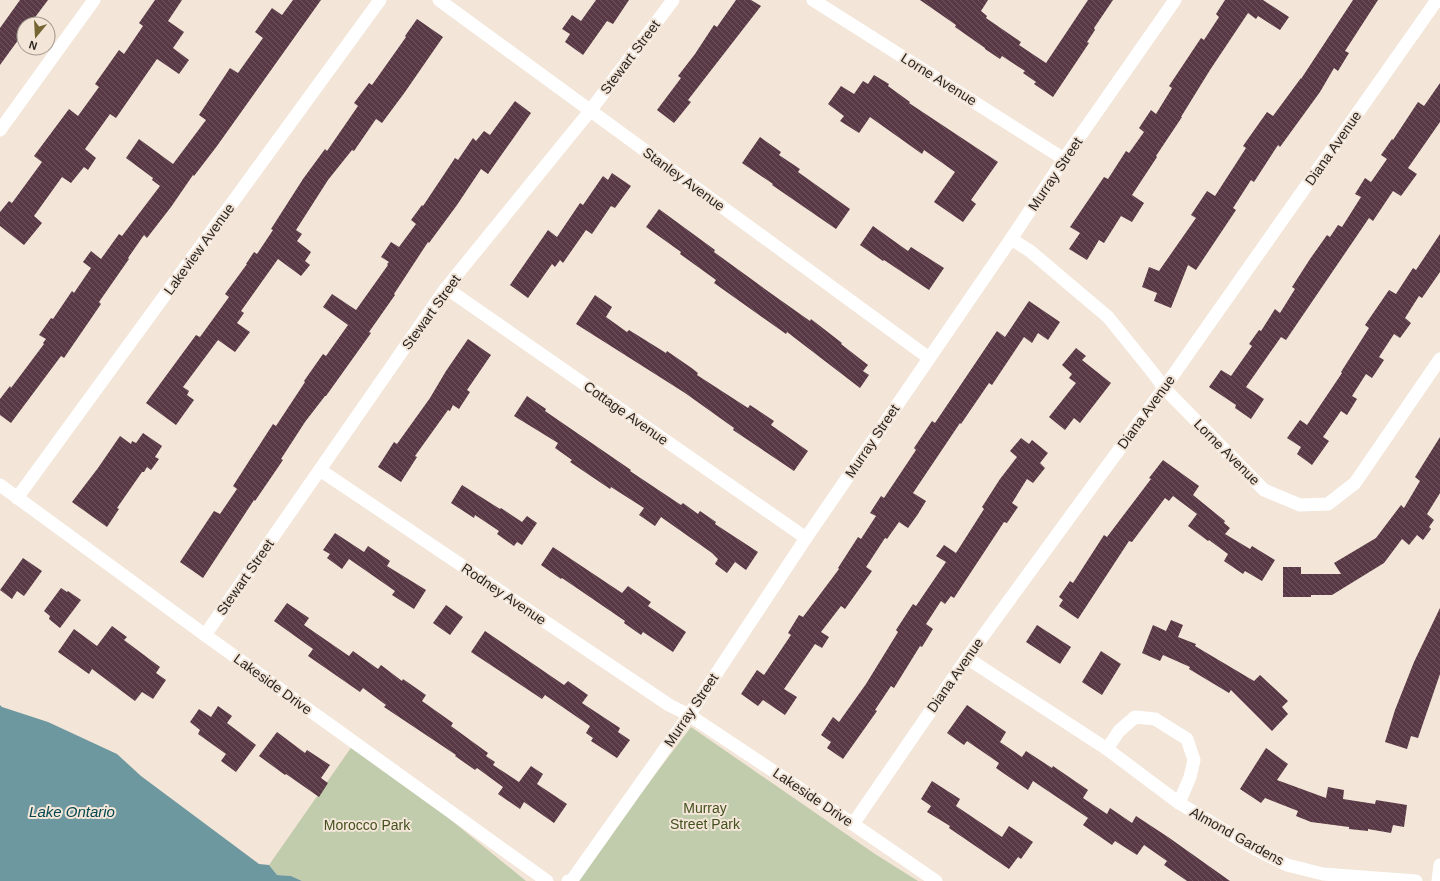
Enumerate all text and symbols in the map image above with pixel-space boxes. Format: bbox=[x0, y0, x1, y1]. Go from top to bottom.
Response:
north arrow bbox=[16, 16, 56, 56]
street label: Stewart Street bbox=[597, 17, 663, 97]
text: N bbox=[27, 39, 39, 52]
street label: Lorne Avenue bbox=[898, 49, 980, 109]
street label: Diana Avenue bbox=[1302, 108, 1365, 188]
street label: Murray Street bbox=[1025, 134, 1085, 214]
street label: Stanley Avenue bbox=[640, 144, 728, 214]
street label: Lakeview Avenue bbox=[161, 200, 238, 298]
street label: Stewart Street bbox=[398, 271, 464, 353]
street label: Diana Avenue bbox=[1114, 372, 1178, 452]
street label: Cottage Avenue bbox=[581, 378, 671, 448]
street label: Murray Street bbox=[842, 401, 902, 481]
street label: Lorne Avenue bbox=[1191, 416, 1263, 488]
street label: Stewart Street bbox=[213, 536, 277, 618]
street label: Rodney Avenue bbox=[459, 560, 550, 628]
street label: Diana Avenue bbox=[924, 635, 987, 715]
street label: Lakeside Drive bbox=[231, 650, 315, 718]
street label: Murray Street bbox=[661, 670, 721, 750]
street label: Lakeside Drive bbox=[770, 764, 856, 830]
park label: Murray Street Park bbox=[670, 800, 741, 832]
water label: Lake Ontario bbox=[29, 803, 115, 820]
street label: Almond Gardens bbox=[1187, 804, 1287, 868]
park label: Morocco Park bbox=[324, 817, 411, 833]

